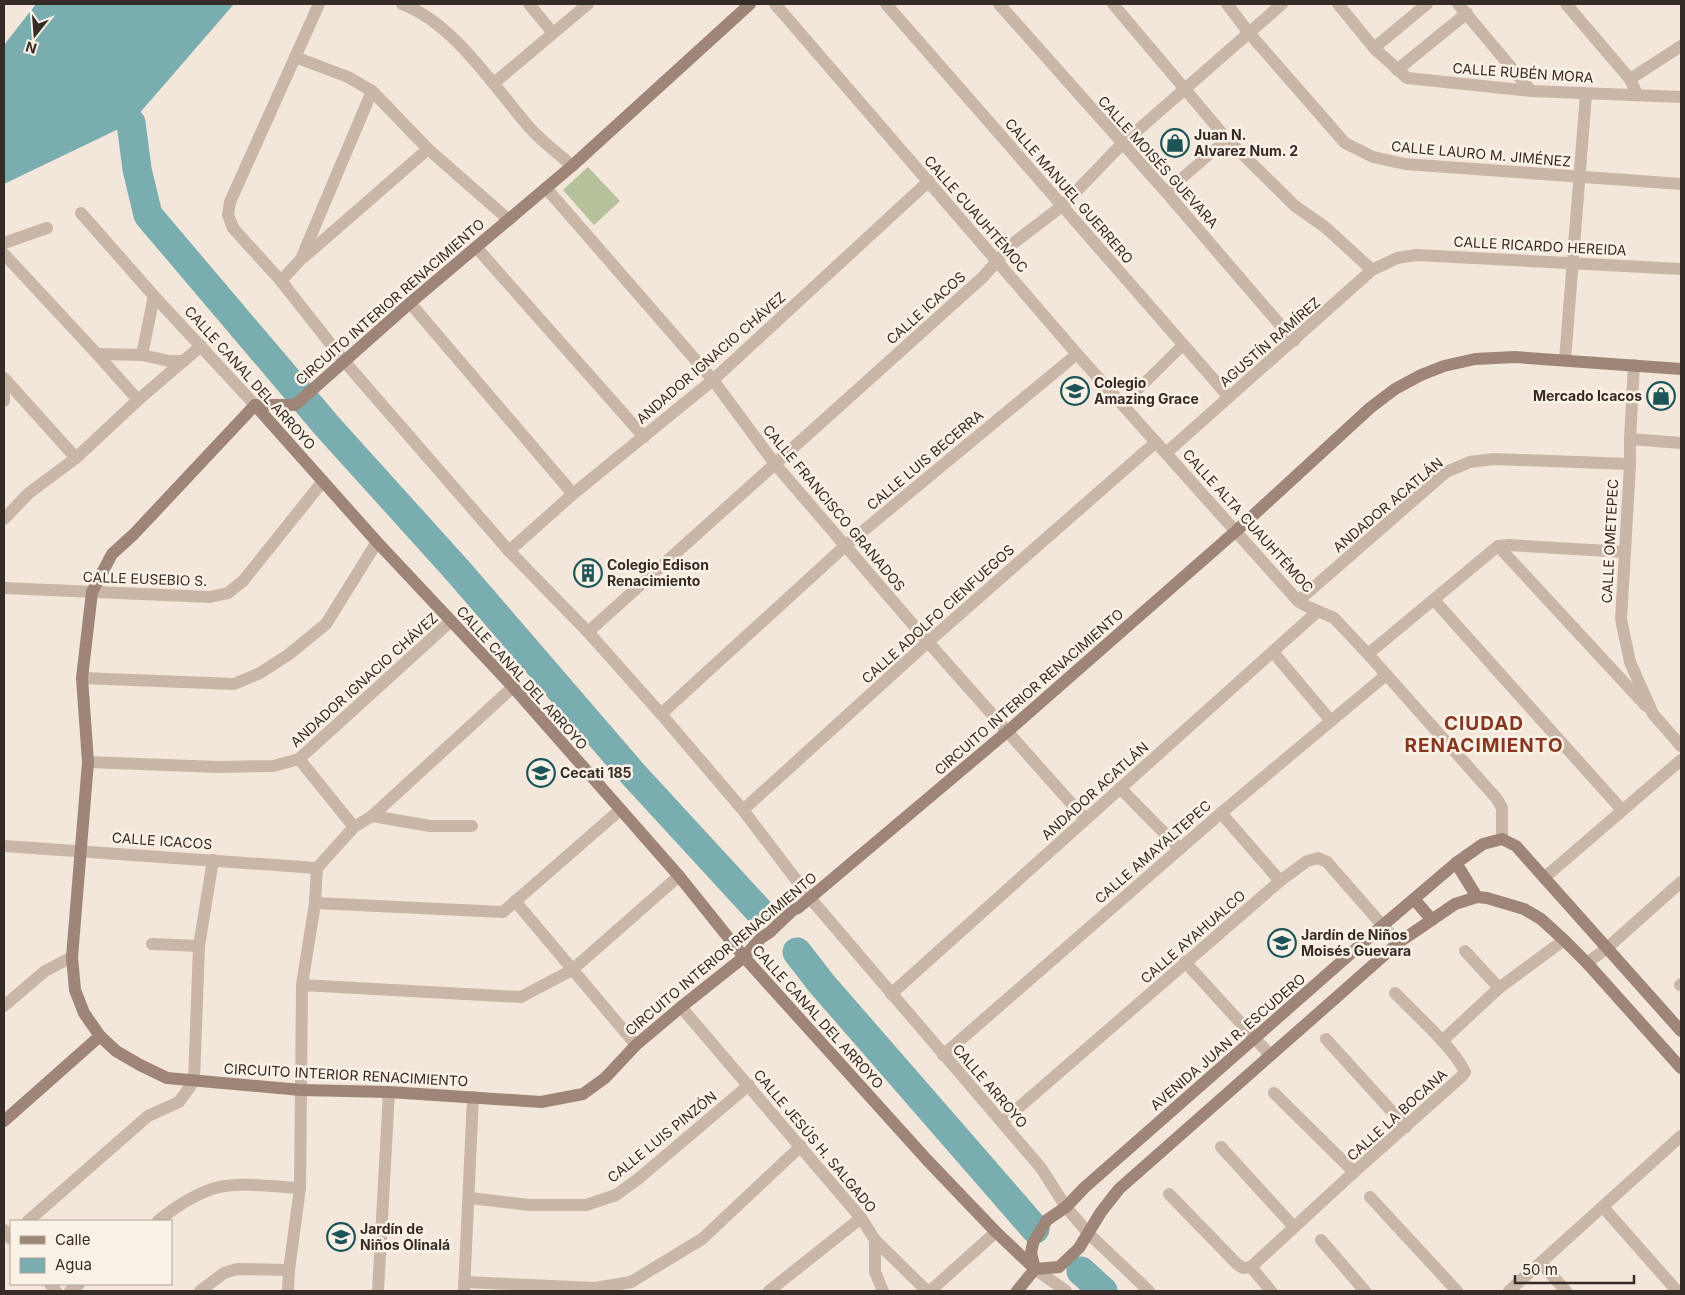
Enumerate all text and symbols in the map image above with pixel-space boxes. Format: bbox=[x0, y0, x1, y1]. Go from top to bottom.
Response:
north arrow bbox=[10, 10, 60, 60]
text: N bbox=[23, 38, 39, 58]
street label: CALLE RUBÉN MORA bbox=[1452, 59, 1594, 86]
street label: CALLE MOISÉS GUEVARA bbox=[1095, 92, 1222, 231]
street label: CALLE MANUEL GUERRERO bbox=[1002, 115, 1137, 267]
place label: Juan N. Alvarez Num. 2 bbox=[1194, 126, 1298, 159]
shop icon: Juan N. Alvarez Num. 2 bbox=[1160, 128, 1190, 158]
street label: CALLE LAURO M. JIMÉNEZ bbox=[1390, 137, 1572, 170]
street label: CALLE CUAUHTÉMOC bbox=[921, 152, 1032, 276]
street label: CIRCUITO INTERIOR RENACIMIENTO bbox=[292, 215, 488, 388]
street label: CALLE RICARDO HEREIDA bbox=[1453, 232, 1627, 259]
street label: CALLE ICACOS bbox=[883, 268, 969, 348]
street label: ANDADOR IGNACIO CHÁVEZ bbox=[633, 288, 789, 427]
street label: AGUSTÍN RAMÍREZ bbox=[1216, 293, 1323, 390]
street label: CALLE CANAL DEL ARROYO bbox=[181, 302, 319, 453]
place label: Colegio Amazing Grace bbox=[1094, 374, 1199, 407]
school or university icon: Colegio Amazing Grace bbox=[1060, 376, 1090, 406]
shop icon: Mercado Icacos bbox=[1646, 381, 1676, 411]
place label: Mercado Icacos bbox=[1533, 387, 1642, 404]
street label: CALLE LUIS BECERRA bbox=[863, 406, 987, 513]
street label: CALLE FRANCISCO GRANADOS bbox=[760, 421, 909, 594]
street label: CALLE ALTA CUAUHTÉMOC bbox=[1179, 445, 1317, 596]
street label: ANDADOR ACATLÁN bbox=[1329, 454, 1446, 555]
street label: CALLE OMETEPEC bbox=[1598, 478, 1621, 604]
street label: CALLE ADOLFO CIENFUEGOS bbox=[858, 541, 1017, 687]
place label: Colegio Edison Renacimiento bbox=[607, 556, 709, 589]
building icon: Colegio Edison Renacimiento bbox=[573, 558, 603, 588]
street label: CALLE EUSEBIO S. bbox=[82, 568, 208, 589]
street label: CALLE CANAL DEL ARROYO bbox=[453, 602, 591, 753]
street label: CIRCUITO INTERIOR RENACIMIENTO bbox=[931, 605, 1127, 778]
street label: ANDADOR IGNACIO CHÁVEZ bbox=[287, 609, 441, 750]
district label: CIUDAD RENACIMIENTO bbox=[1404, 712, 1564, 757]
street label: ANDADOR ACATLÁN bbox=[1038, 738, 1152, 843]
school or university icon: Cecati 185 bbox=[526, 758, 556, 788]
place label: Cecati 185 bbox=[560, 764, 632, 781]
street label: CALLE AMAYALTEPEC bbox=[1091, 797, 1214, 907]
street label: CALLE ICACOS bbox=[111, 829, 213, 852]
street label: CIRCUITO INTERIOR RENACIMIENTO bbox=[621, 868, 820, 1039]
street label: CALLE AYAHUALCO bbox=[1137, 887, 1249, 987]
place label: Jardín de Niños Moisés Guevara bbox=[1301, 926, 1411, 959]
school or university icon: Jardín de Niños Moisés Guevara bbox=[1267, 928, 1297, 958]
street label: CALLE CANAL DEL ARROYO bbox=[749, 941, 887, 1092]
street label: AVENIDA JUAN R. ESCUDERO bbox=[1147, 970, 1309, 1114]
street label: CALLE ARROYO bbox=[949, 1040, 1031, 1131]
street label: CIRCUITO INTERIOR RENACIMIENTO bbox=[223, 1060, 469, 1089]
street label: CALLE LA BOCANA bbox=[1343, 1065, 1451, 1164]
street label: CALLE JESÚS H. SALGADO bbox=[750, 1066, 880, 1216]
street label: CALLE LUIS PINZÓN bbox=[604, 1087, 720, 1186]
legend bbox=[10, 1220, 172, 1285]
place label: Jardín de Niños Olinalá bbox=[360, 1220, 450, 1253]
school or university icon: Jardín de Niños Olinalá bbox=[326, 1222, 356, 1252]
text: Calle bbox=[55, 1230, 90, 1249]
scale bar bbox=[1515, 1252, 1634, 1284]
text: Agua bbox=[55, 1255, 92, 1274]
text: 50 m bbox=[1522, 1260, 1558, 1279]

